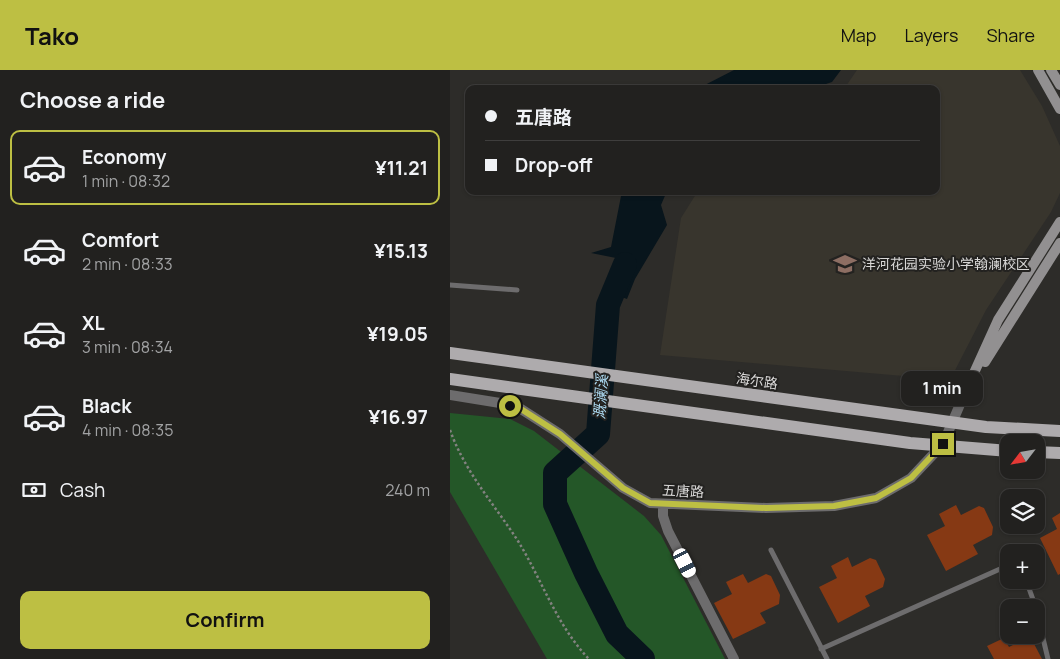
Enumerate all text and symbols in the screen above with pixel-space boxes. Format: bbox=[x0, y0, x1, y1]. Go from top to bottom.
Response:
text: Tako bbox=[25, 19, 79, 52]
text: Map bbox=[841, 23, 876, 47]
text: Layers bbox=[904, 23, 958, 47]
text: Share bbox=[986, 23, 1035, 47]
text: Choose a ride bbox=[20, 85, 165, 115]
text: 五唐路 bbox=[515, 104, 572, 130]
text: Economy bbox=[82, 144, 166, 170]
icon: car bbox=[22, 145, 67, 190]
text: Drop-off bbox=[515, 152, 592, 178]
text: ¥11.21 bbox=[375, 155, 428, 181]
text: 1 min · 08:32 bbox=[82, 170, 170, 192]
text: Comfort bbox=[82, 227, 159, 253]
icon: car bbox=[22, 228, 67, 273]
text: ¥15.13 bbox=[374, 238, 428, 264]
school or university icon: 洋河花园实验小学翰澜校区 bbox=[832, 251, 858, 277]
text: 2 min · 08:33 bbox=[82, 253, 173, 275]
place label: 洋河花园实验小学翰澜校区 bbox=[862, 254, 1030, 273]
text: XL bbox=[82, 310, 105, 336]
icon: car bbox=[22, 311, 67, 356]
text: ¥19.05 bbox=[367, 321, 428, 347]
text: 3 min · 08:34 bbox=[82, 336, 173, 358]
street label: 海尔路 bbox=[735, 368, 779, 393]
water label: 溉澜溪 bbox=[588, 372, 613, 420]
callout: 1 min bbox=[902, 372, 984, 406]
text: 1 min bbox=[922, 377, 962, 399]
text: Black bbox=[82, 393, 131, 419]
icon: car bbox=[22, 394, 67, 439]
route start bbox=[499, 395, 521, 417]
text: ¥16.97 bbox=[369, 404, 428, 430]
text: 4 min · 08:35 bbox=[82, 419, 173, 441]
route end bbox=[932, 433, 954, 455]
north arrow bbox=[1000, 434, 1045, 479]
map controls bbox=[1000, 434, 1045, 644]
icon: cash bbox=[20, 476, 48, 504]
text: Cash bbox=[60, 477, 105, 503]
text: 240 m bbox=[385, 479, 430, 501]
street label: 五唐路 bbox=[662, 480, 704, 501]
button: layers bbox=[1000, 489, 1045, 534]
button: + bbox=[1000, 544, 1045, 589]
car bbox=[671, 546, 698, 580]
button: Confirm bbox=[20, 591, 430, 649]
button: − bbox=[1000, 599, 1045, 644]

